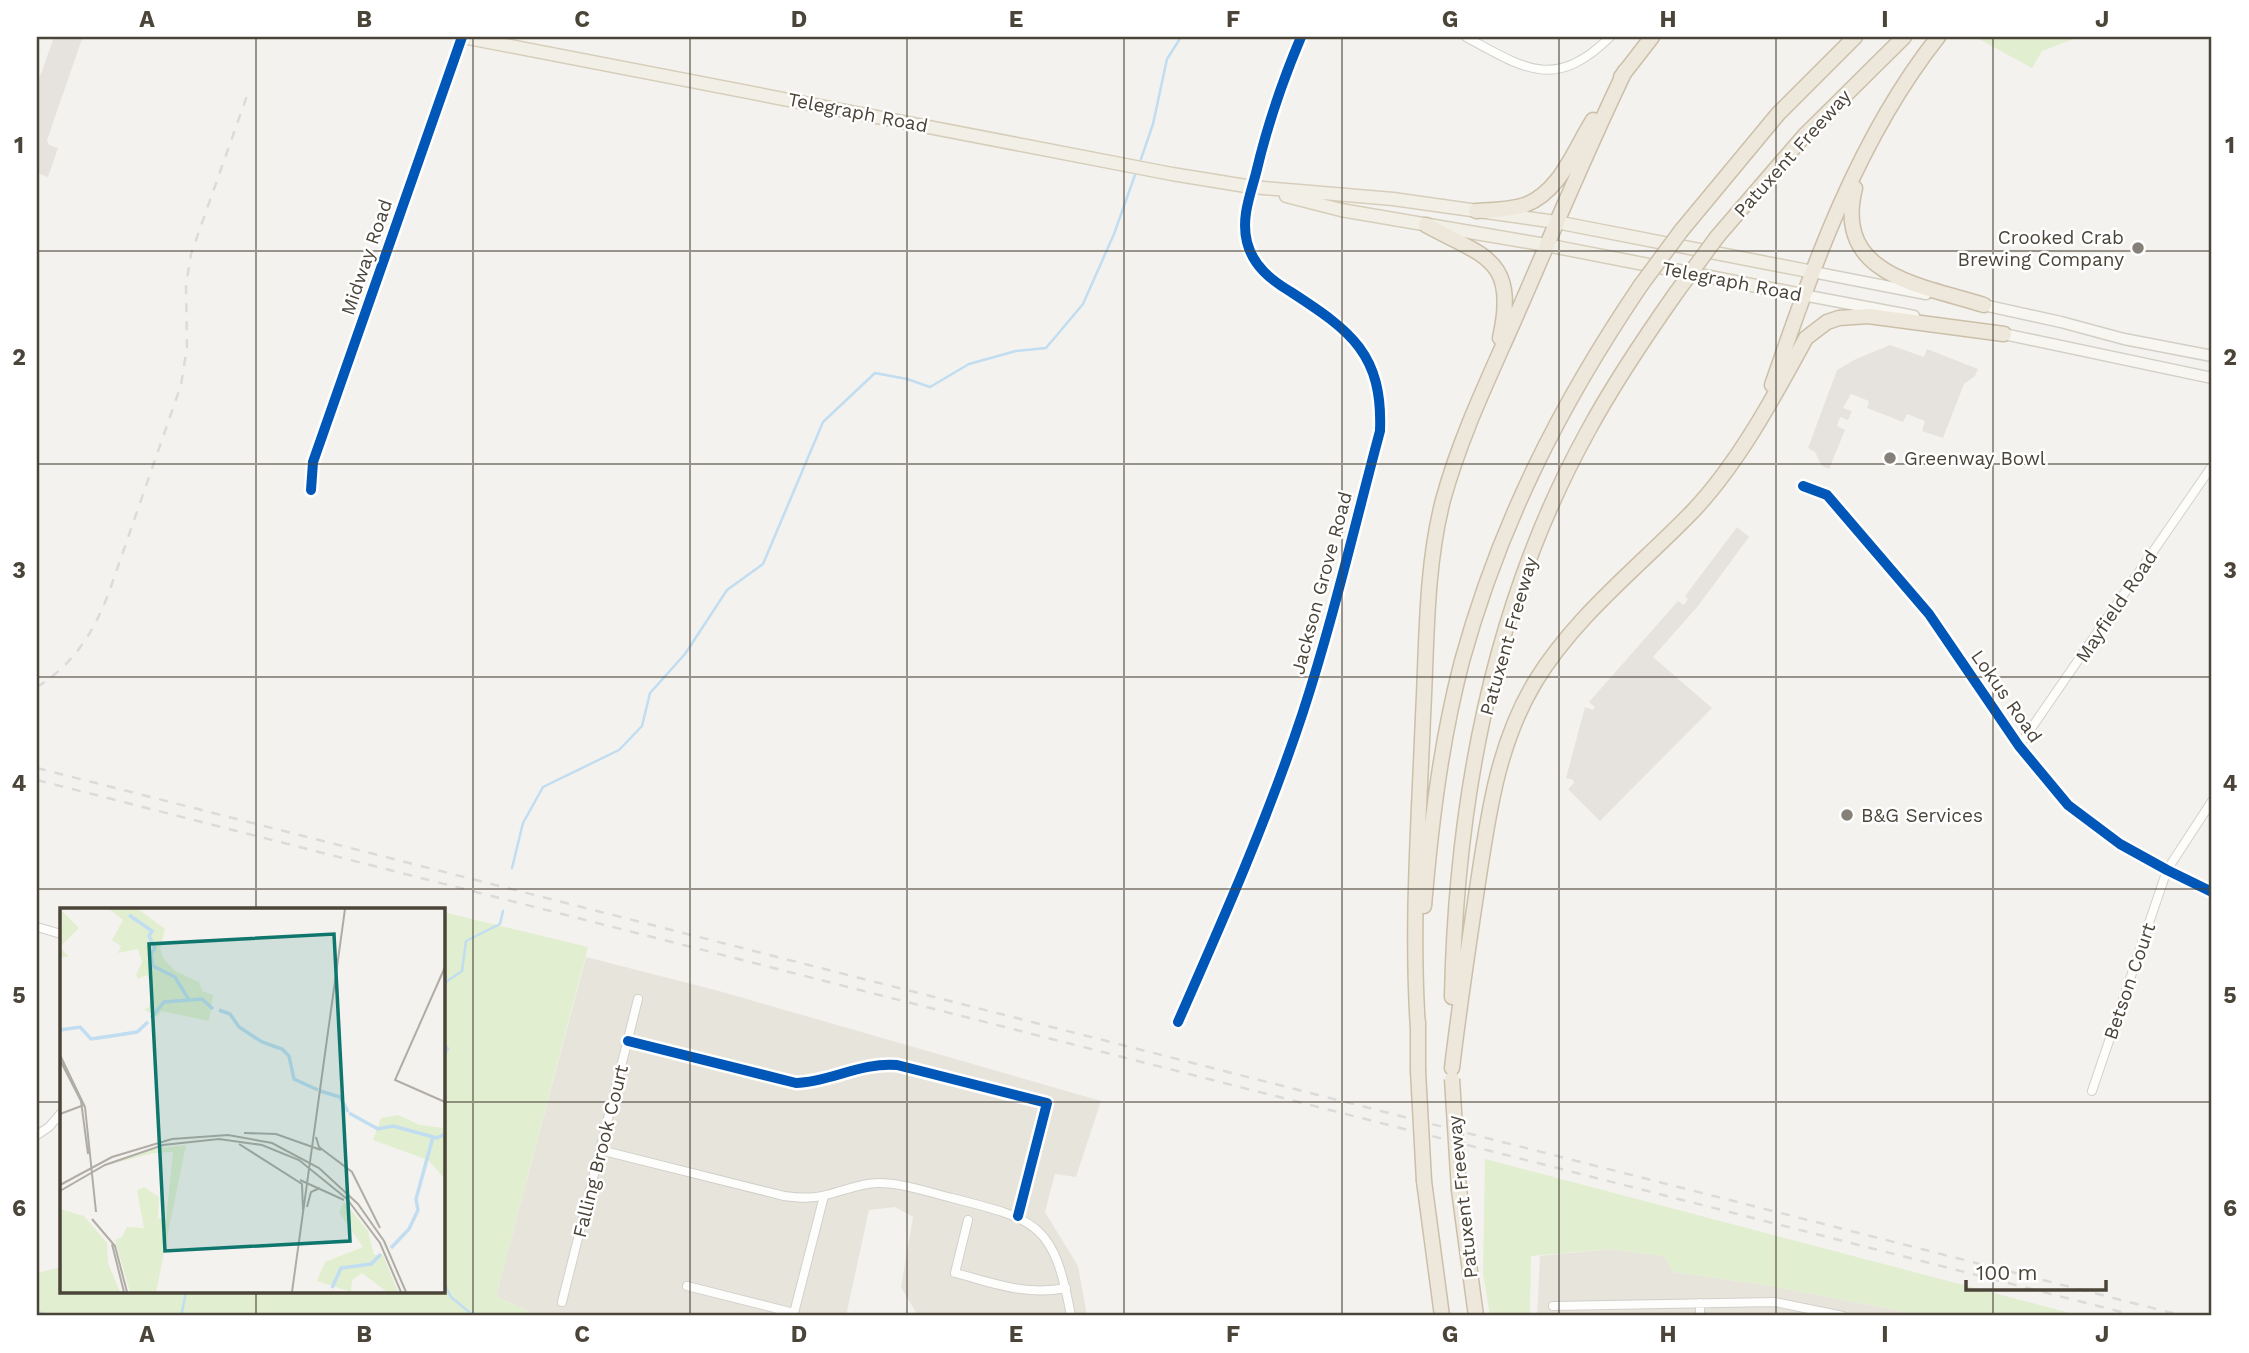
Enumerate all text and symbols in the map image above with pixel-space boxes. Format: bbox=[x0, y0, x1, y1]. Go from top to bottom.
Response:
text: A bbox=[139, 6, 155, 33]
text: B bbox=[356, 6, 372, 33]
text: C bbox=[574, 6, 590, 33]
text: D bbox=[791, 6, 807, 33]
text: E bbox=[1009, 6, 1023, 33]
text: F bbox=[1226, 6, 1240, 33]
text: G bbox=[1442, 6, 1458, 33]
text: H bbox=[1659, 6, 1677, 33]
text: I bbox=[1881, 6, 1889, 33]
text: J bbox=[2095, 6, 2109, 33]
street label: Patuxent Freeway bbox=[1729, 85, 1856, 222]
street label: Telegraph Road bbox=[786, 88, 930, 137]
text: 1 bbox=[14, 132, 24, 159]
text: 1 bbox=[2225, 132, 2235, 159]
street label: Midway Road bbox=[336, 196, 397, 318]
place label: Crooked Crab Brewing Company bbox=[1958, 226, 2124, 271]
marker: Crooked Crab Brewing Company bbox=[2130, 240, 2146, 256]
street label: Telegraph Road bbox=[1660, 257, 1804, 306]
text: 2 bbox=[12, 344, 26, 371]
text: 2 bbox=[2223, 344, 2237, 371]
place label: Greenway Bowl bbox=[1904, 447, 2046, 470]
marker: Greenway Bowl bbox=[1882, 450, 1898, 466]
street label: Jackson Grove Road bbox=[1286, 489, 1357, 677]
street label: Mayfield Road bbox=[2070, 546, 2162, 667]
street label: Patuxent Freeway bbox=[1475, 554, 1542, 718]
text: 3 bbox=[12, 557, 26, 584]
text: 3 bbox=[2223, 557, 2237, 584]
street label: Lokus Road bbox=[1966, 646, 2047, 747]
text: 4 bbox=[12, 770, 27, 797]
text: 4 bbox=[2223, 770, 2238, 797]
place label: B&G Services bbox=[1861, 804, 1983, 827]
marker: B&G Services bbox=[1839, 807, 1855, 823]
inset map bbox=[60, 908, 444, 1294]
street label: Betson Court bbox=[2099, 920, 2160, 1043]
text: 5 bbox=[12, 982, 26, 1009]
text: 5 bbox=[2223, 982, 2237, 1009]
street label: Falling Brook Court bbox=[568, 1062, 633, 1240]
street label: Patuxent Freeway bbox=[1442, 1114, 1483, 1280]
text: 6 bbox=[12, 1195, 26, 1222]
text: 6 bbox=[2223, 1195, 2237, 1222]
scale bar bbox=[1966, 1248, 2106, 1292]
text: 100 m bbox=[1976, 1260, 2038, 1285]
text: A bbox=[139, 1321, 155, 1348]
text: B bbox=[356, 1321, 372, 1348]
text: C bbox=[574, 1321, 590, 1348]
text: D bbox=[791, 1321, 807, 1348]
text: E bbox=[1009, 1321, 1023, 1348]
text: F bbox=[1226, 1321, 1240, 1348]
text: G bbox=[1442, 1321, 1458, 1348]
text: H bbox=[1659, 1321, 1677, 1348]
text: I bbox=[1881, 1321, 1889, 1348]
text: J bbox=[2095, 1321, 2109, 1348]

